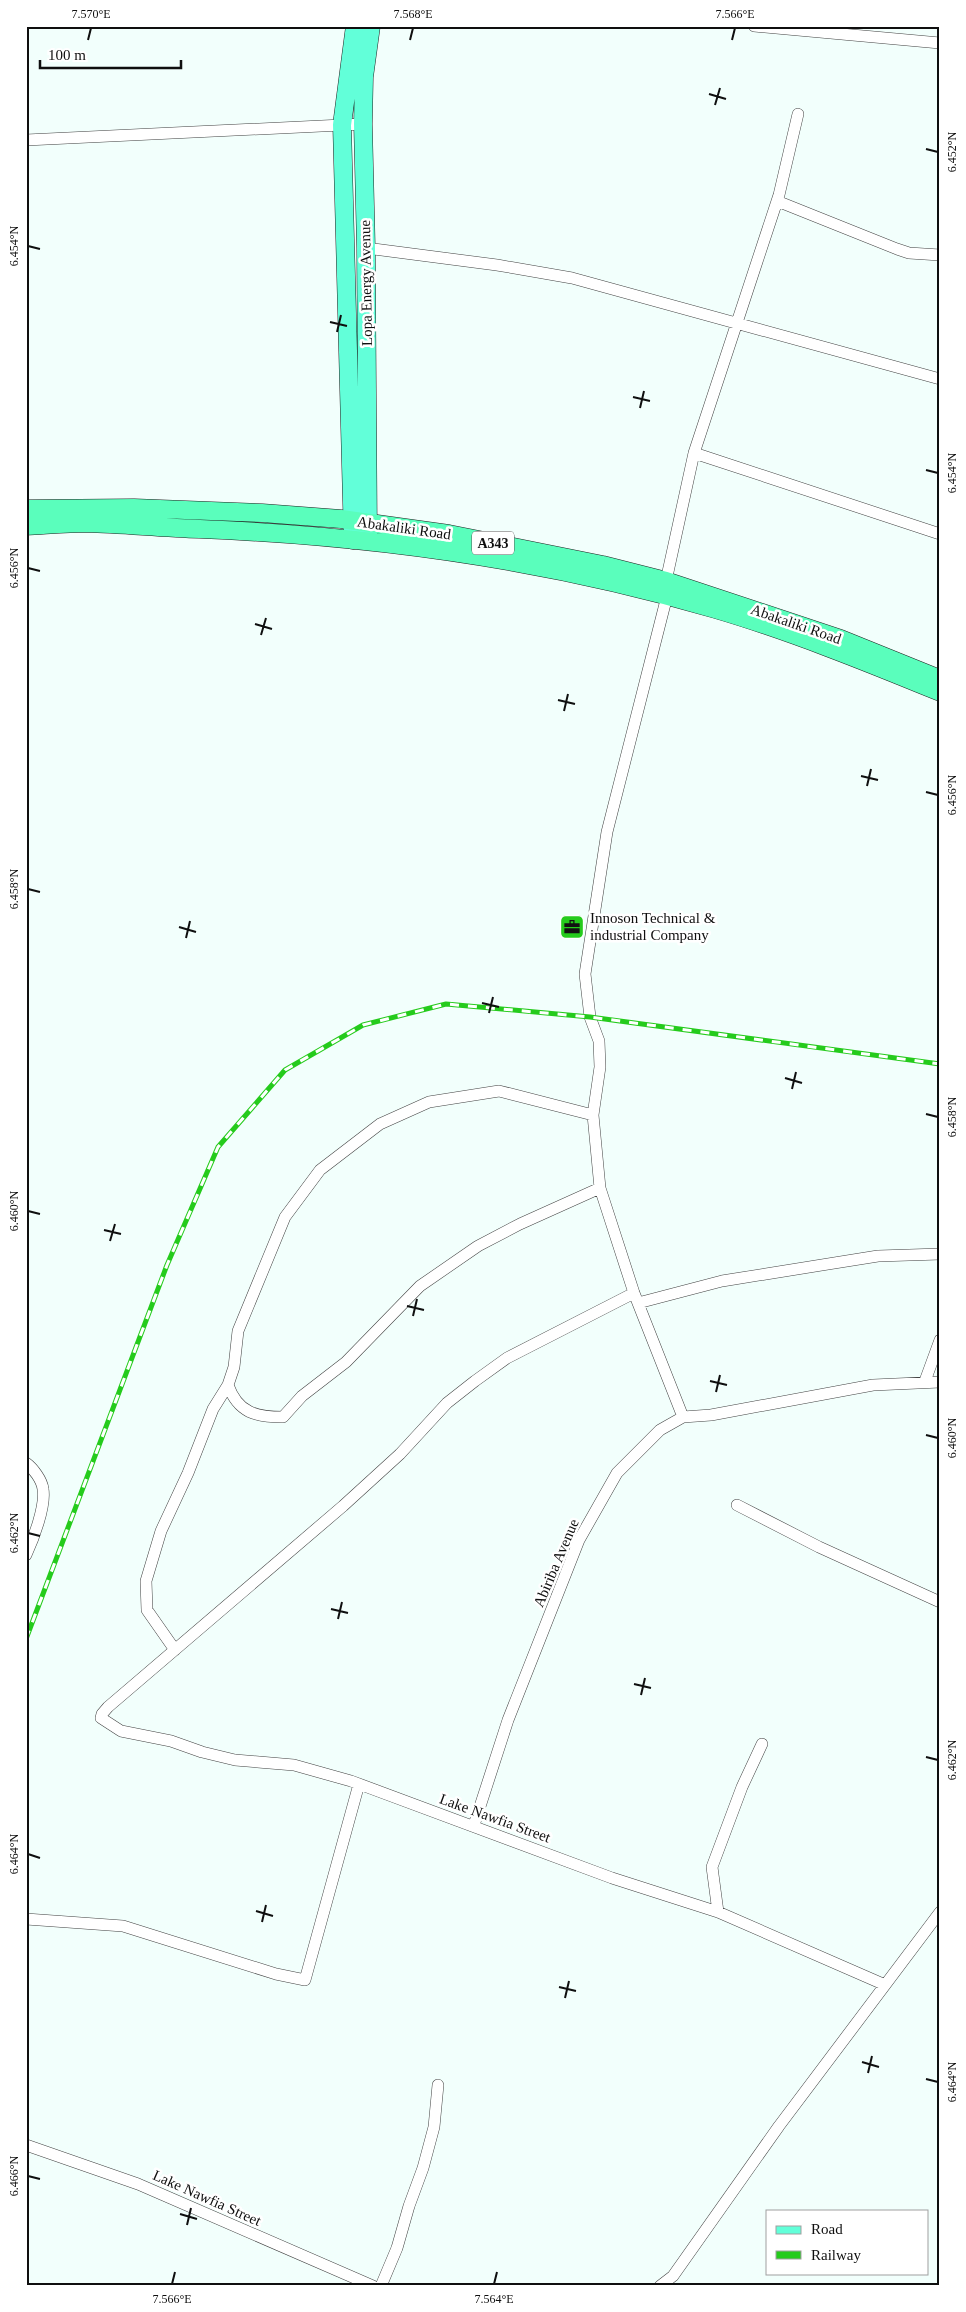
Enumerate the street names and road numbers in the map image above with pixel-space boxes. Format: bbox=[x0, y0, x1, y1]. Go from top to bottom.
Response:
street label: Lopa Energy Avenue bbox=[357, 219, 375, 346]
street label: Abakaliki Road bbox=[356, 513, 452, 543]
road number: A343 bbox=[472, 532, 514, 554]
street label: Abakaliki Road bbox=[749, 601, 844, 647]
street label: Abiriba Avenue bbox=[530, 1516, 582, 1610]
street label: Lake Nawfia Street bbox=[437, 1791, 553, 1846]
street label: Lake Nawfia Street bbox=[150, 2167, 264, 2229]

